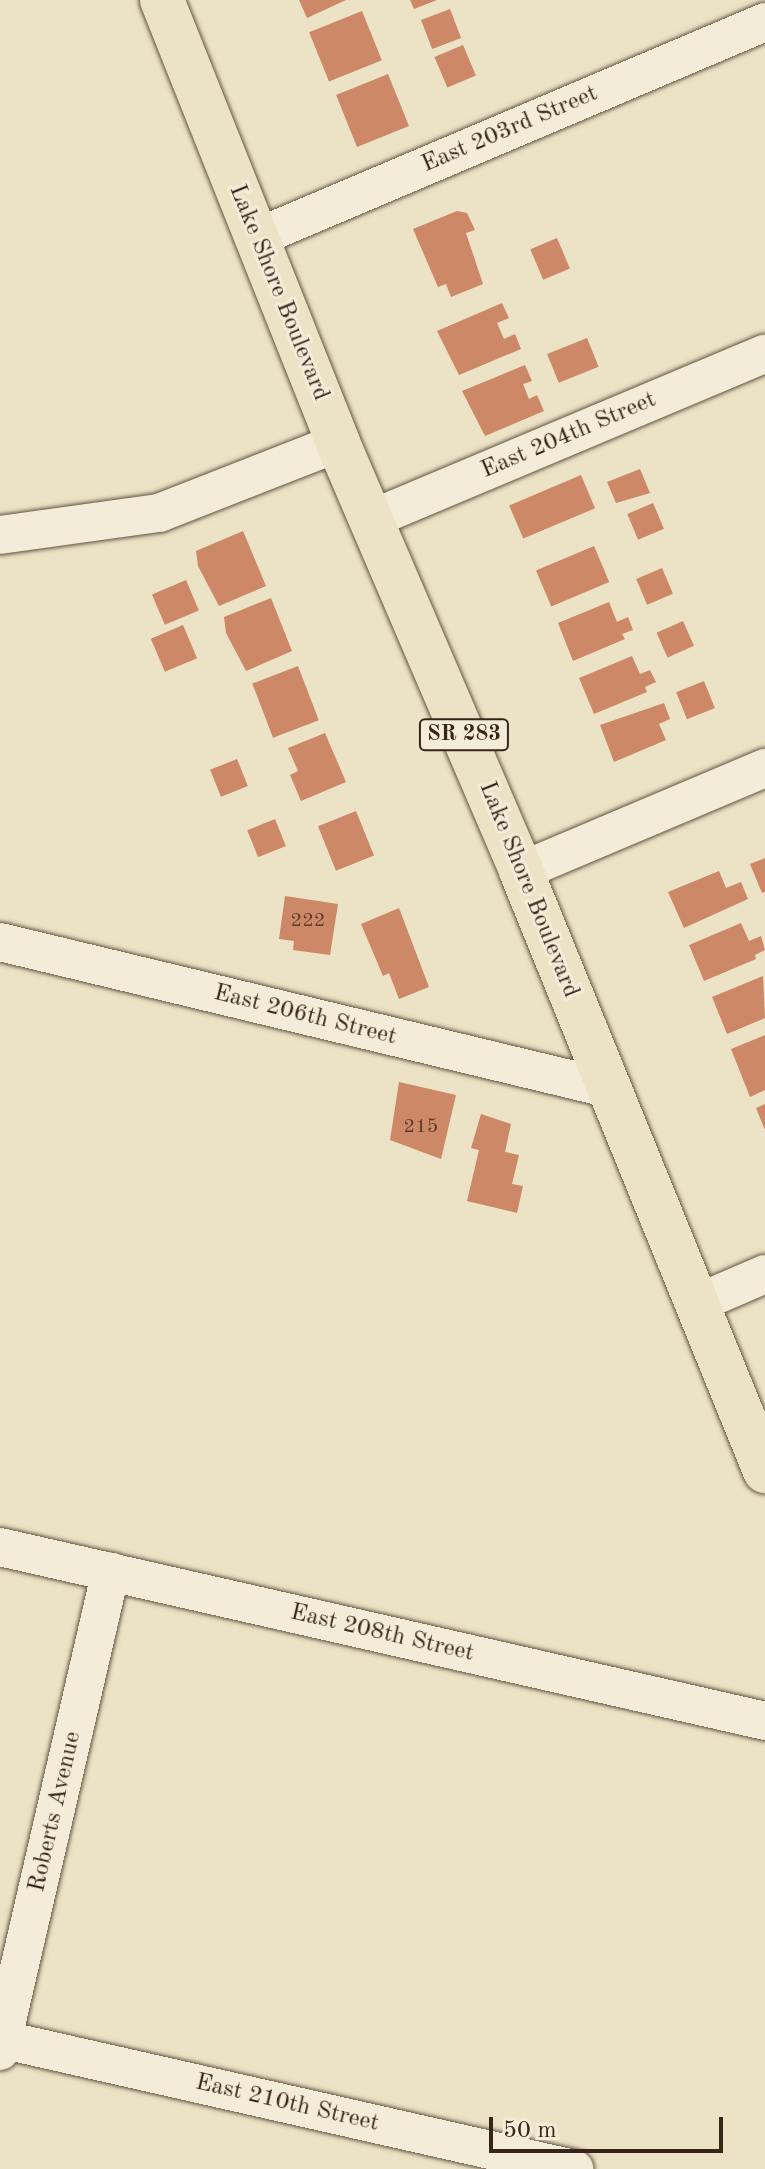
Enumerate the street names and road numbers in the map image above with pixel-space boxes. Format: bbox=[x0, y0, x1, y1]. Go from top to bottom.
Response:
street label: East 203rd Street bbox=[418, 80, 602, 180]
street label: Lake Shore Boulevard bbox=[221, 181, 335, 405]
street label: East 204th Street bbox=[477, 386, 661, 486]
road number: SR 283 bbox=[418, 717, 510, 753]
street label: Lake Shore Boulevard bbox=[471, 778, 585, 1002]
street label: East 206th Street bbox=[211, 979, 399, 1053]
street label: East 208th Street bbox=[287, 1599, 477, 1669]
street label: Roberts Avenue bbox=[24, 1729, 88, 1895]
street label: East 210th Street bbox=[192, 2069, 382, 2139]

